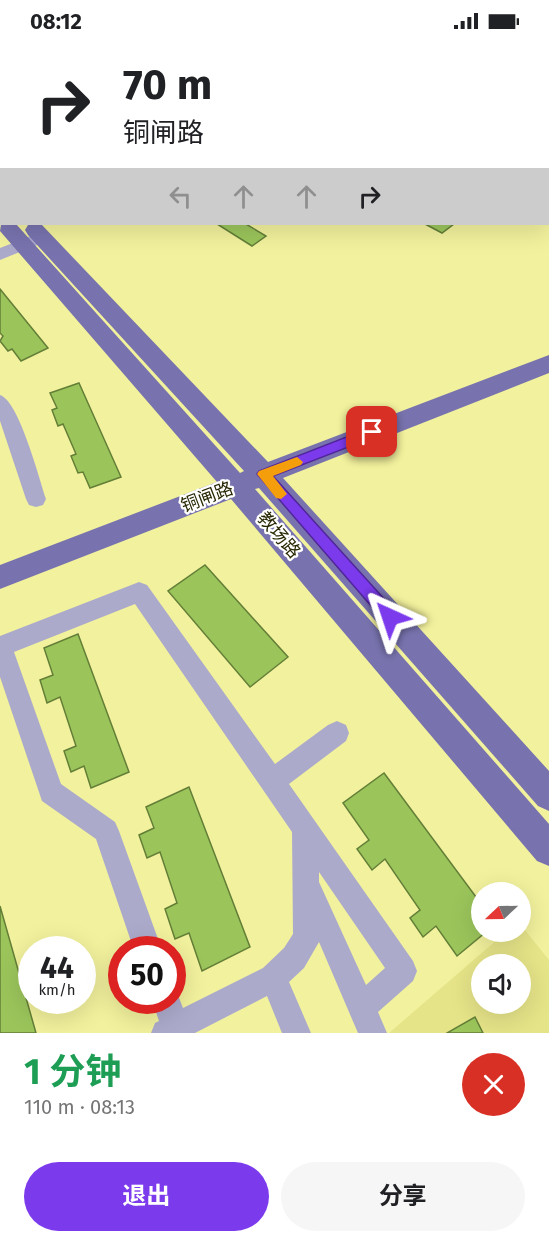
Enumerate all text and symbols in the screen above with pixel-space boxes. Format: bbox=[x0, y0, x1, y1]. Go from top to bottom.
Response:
text: 08:12 bbox=[30, 8, 82, 35]
text: 70 m bbox=[123, 60, 212, 110]
icon: right bbox=[24, 66, 102, 144]
text: 铜闸路 bbox=[123, 117, 204, 149]
icon: left bbox=[164, 180, 197, 213]
icon: ahead bbox=[227, 180, 260, 213]
icon: ahead bbox=[290, 180, 323, 213]
icon: right bbox=[353, 180, 386, 213]
pin bbox=[346, 406, 397, 457]
icon: arrive bbox=[355, 415, 388, 448]
street label: 铜闸路 bbox=[178, 477, 236, 517]
street label: 教场路 bbox=[253, 507, 305, 563]
position arrow bbox=[358, 585, 422, 649]
north arrow bbox=[471, 882, 531, 942]
map controls bbox=[471, 882, 531, 1014]
speed limit sign: 50 bbox=[108, 936, 186, 1014]
text: 44 bbox=[40, 950, 74, 986]
button: sound bbox=[471, 954, 531, 1014]
text: km/h bbox=[38, 981, 76, 999]
text: 1 分钟 bbox=[24, 1050, 121, 1094]
button: close bbox=[462, 1053, 525, 1116]
text: 110 m · 08:13 bbox=[24, 1095, 135, 1119]
button: 退出 bbox=[24, 1162, 269, 1231]
button: 分享 bbox=[281, 1162, 525, 1231]

